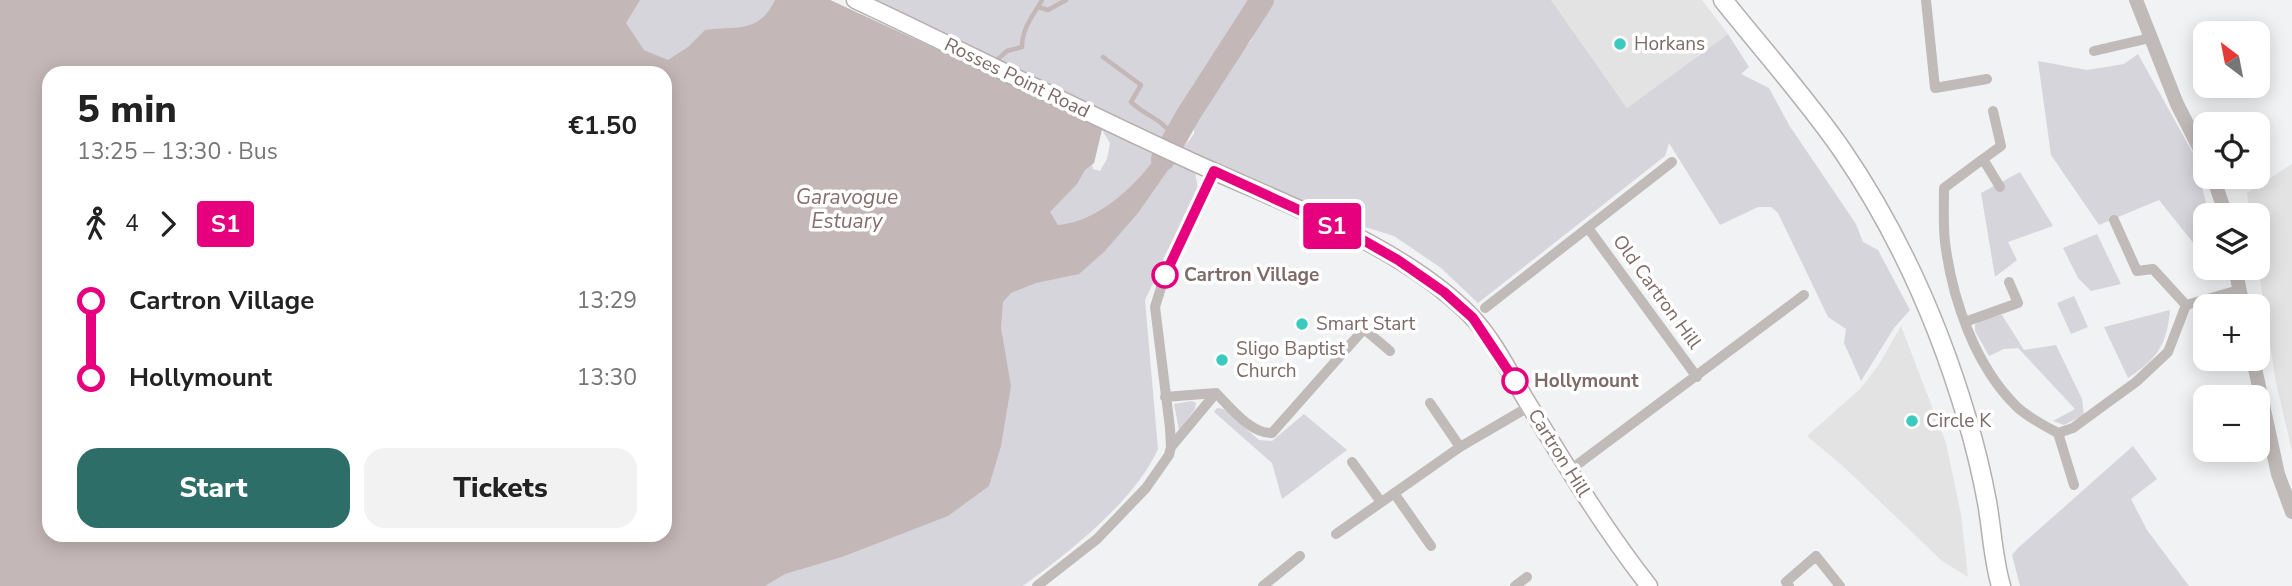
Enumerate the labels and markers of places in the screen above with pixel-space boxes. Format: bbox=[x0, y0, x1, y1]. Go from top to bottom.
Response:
place label: Horkans bbox=[1634, 31, 1705, 57]
marker: Horkans bbox=[1612, 36, 1628, 52]
marker: Cartron Village bbox=[1152, 262, 1178, 288]
place label: Cartron Village bbox=[1184, 262, 1319, 288]
place label: Smart Start bbox=[1316, 311, 1416, 337]
marker: Smart Start bbox=[1294, 316, 1310, 332]
place label: Sligo Baptist Church bbox=[1236, 336, 1345, 384]
marker: Sligo Baptist Church bbox=[1214, 352, 1230, 368]
marker: Hollymount bbox=[1502, 368, 1528, 394]
place label: Hollymount bbox=[1534, 368, 1639, 394]
place label: Circle K bbox=[1926, 408, 1992, 434]
marker: Circle K bbox=[1904, 413, 1920, 429]

